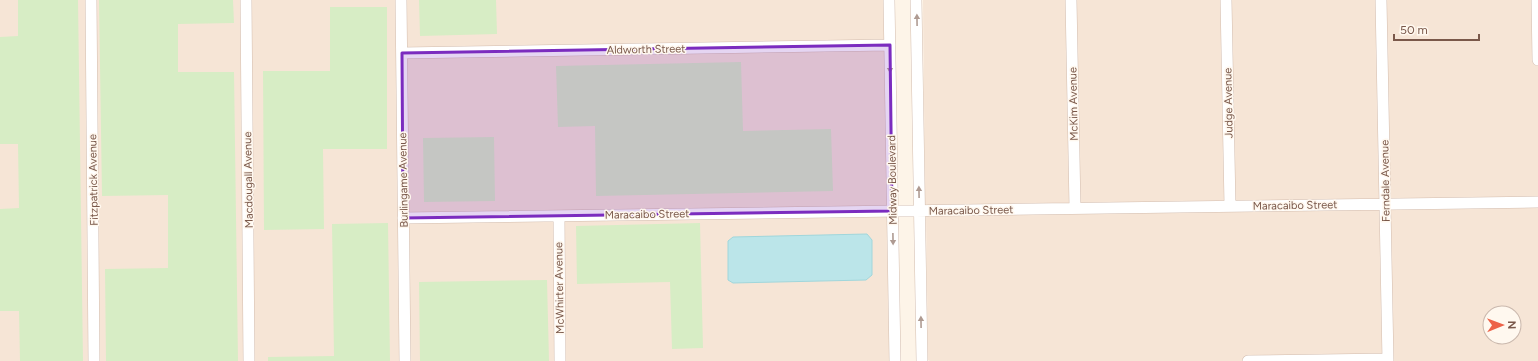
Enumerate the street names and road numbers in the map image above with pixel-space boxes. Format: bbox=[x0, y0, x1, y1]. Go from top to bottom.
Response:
street label: Aldworth Street bbox=[607, 42, 685, 57]
street label: McKim Avenue bbox=[1066, 67, 1081, 141]
street label: Judge Avenue bbox=[1221, 68, 1236, 138]
street label: Macdougall Avenue bbox=[241, 132, 256, 228]
street label: Burlingame Avenue bbox=[396, 132, 411, 228]
street label: Fitzpatrick Avenue bbox=[86, 134, 101, 226]
street label: Midway Boulevard bbox=[885, 135, 900, 225]
street label: Ferndale Avenue bbox=[1378, 140, 1393, 222]
street label: Maracaibo Street bbox=[1253, 198, 1337, 213]
street label: Maracaibo Street bbox=[929, 203, 1013, 218]
street label: Maracaibo Street bbox=[605, 207, 689, 222]
street label: McWhirter Avenue bbox=[552, 242, 567, 334]

